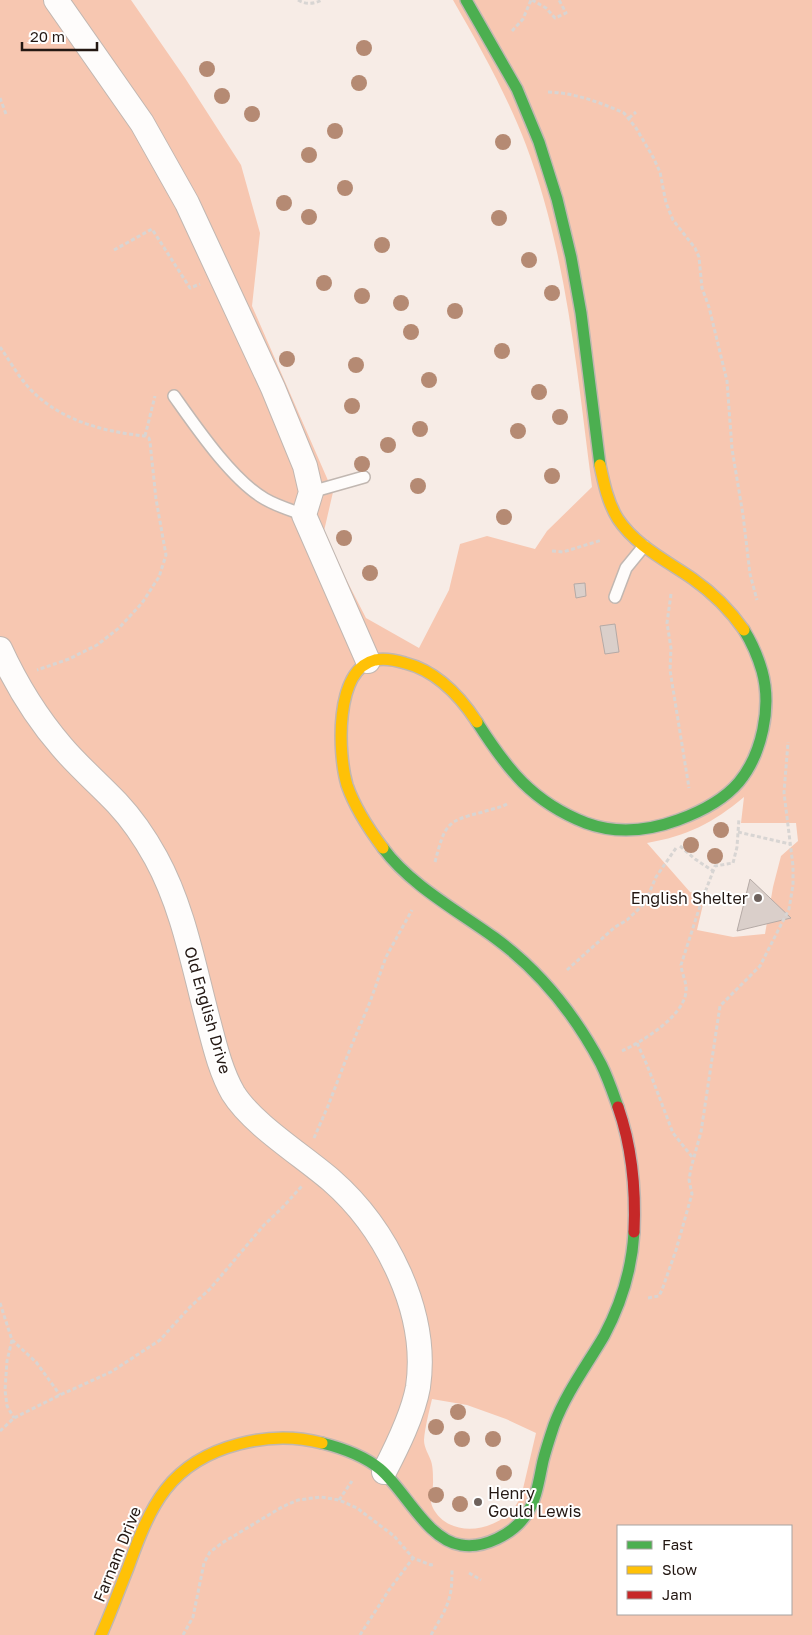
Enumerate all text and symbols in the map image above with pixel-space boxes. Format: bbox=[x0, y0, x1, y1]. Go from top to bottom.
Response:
scale bar bbox=[22, 20, 98, 52]
text: 20 m bbox=[30, 27, 65, 45]
place label: English Shelter bbox=[631, 888, 748, 908]
marker: English Shelter bbox=[752, 892, 764, 904]
street label: Old English Drive bbox=[180, 944, 236, 1076]
place label: Henry Gould Lewis bbox=[488, 1483, 581, 1521]
marker: Henry Gould Lewis bbox=[472, 1496, 484, 1508]
street label: Farnam Drive bbox=[89, 1503, 145, 1605]
legend bbox=[617, 1525, 792, 1615]
text: Fast bbox=[662, 1535, 693, 1553]
text: Slow bbox=[662, 1560, 697, 1578]
text: Jam bbox=[662, 1585, 692, 1603]

